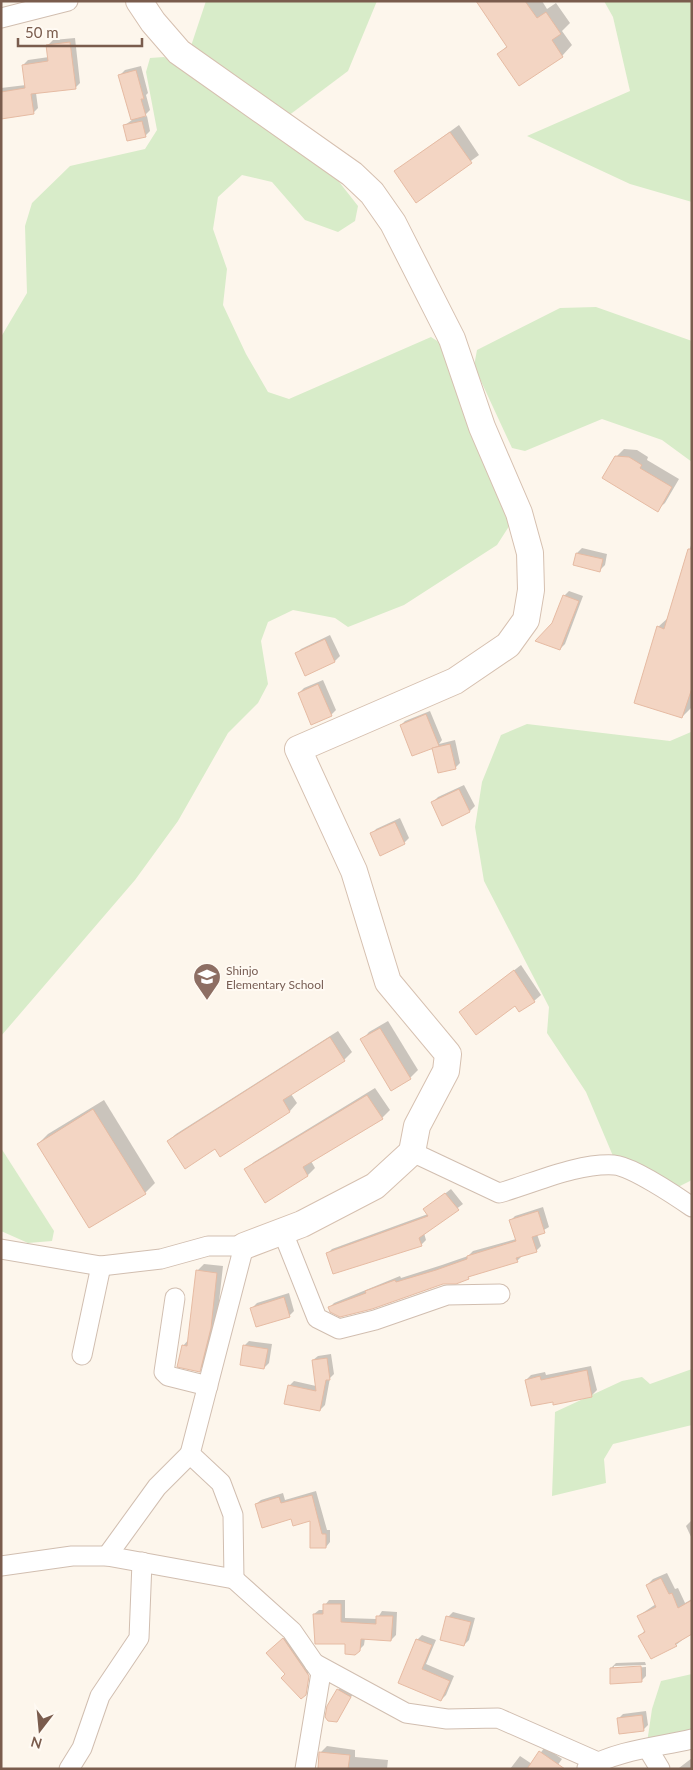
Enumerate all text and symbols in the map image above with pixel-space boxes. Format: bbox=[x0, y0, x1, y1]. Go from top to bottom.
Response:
scale bar bbox=[18, 15, 141, 47]
text: 50 m bbox=[25, 23, 59, 41]
school or university icon: Shinjo Elementary School bbox=[192, 962, 222, 1001]
place label: Shinjo Elementary School bbox=[226, 963, 324, 992]
north arrow bbox=[15, 1705, 65, 1755]
text: N bbox=[29, 1733, 44, 1753]

